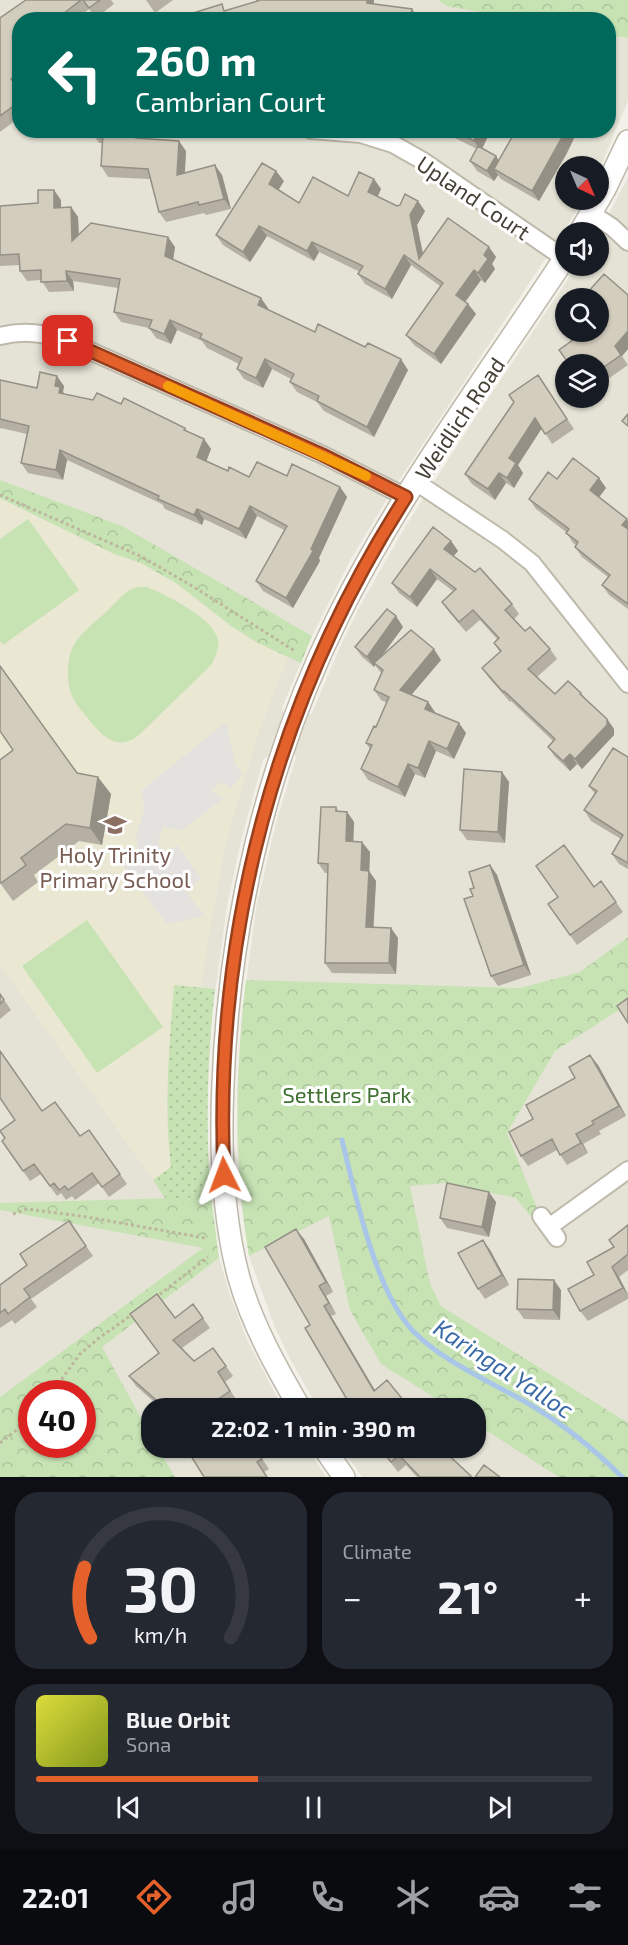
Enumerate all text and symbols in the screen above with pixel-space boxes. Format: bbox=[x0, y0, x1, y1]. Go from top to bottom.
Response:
text: 260 m bbox=[135, 34, 257, 84]
icon: left bbox=[36, 36, 114, 114]
text: Cambrian Court bbox=[135, 85, 326, 117]
street label: Upland Court bbox=[412, 150, 536, 244]
north arrow bbox=[555, 156, 609, 210]
map controls bbox=[555, 156, 609, 408]
button: sound bbox=[555, 222, 609, 276]
button: search bbox=[555, 288, 609, 342]
pin bbox=[42, 315, 93, 366]
icon: arrive bbox=[51, 324, 84, 357]
street label: Weidlich Road bbox=[409, 352, 509, 484]
button: layers bbox=[555, 354, 609, 408]
school or university icon: Holy Trinity Primary School bbox=[102, 812, 128, 838]
place label: Holy Trinity Primary School bbox=[40, 841, 191, 892]
park label: Settlers Park bbox=[282, 1081, 412, 1107]
position arrow bbox=[192, 1143, 256, 1207]
water label: Karingal Yalloc bbox=[429, 1312, 580, 1424]
speed limit sign: 40 bbox=[18, 1380, 96, 1458]
text: 22:02 · 1 min · 390 m bbox=[211, 1415, 416, 1441]
text: Climate bbox=[343, 1539, 412, 1563]
text: 30 bbox=[123, 1550, 198, 1625]
text: 21° bbox=[437, 1569, 498, 1623]
text: − bbox=[343, 1577, 362, 1617]
text: + bbox=[574, 1577, 592, 1617]
text: km/h bbox=[134, 1622, 187, 1647]
text: Blue Orbit bbox=[126, 1706, 230, 1732]
text: Sona bbox=[126, 1732, 171, 1756]
icon: previous bbox=[112, 1791, 145, 1824]
icon: pause bbox=[297, 1791, 330, 1824]
icon: next bbox=[483, 1791, 516, 1824]
icon: directions bbox=[133, 1876, 175, 1918]
icon: music bbox=[219, 1876, 261, 1918]
icon: phone bbox=[306, 1876, 348, 1918]
icon: climate bbox=[392, 1876, 434, 1918]
icon: car bbox=[478, 1876, 520, 1918]
icon: filters bbox=[564, 1876, 606, 1918]
text: 22:01 bbox=[22, 1881, 89, 1913]

